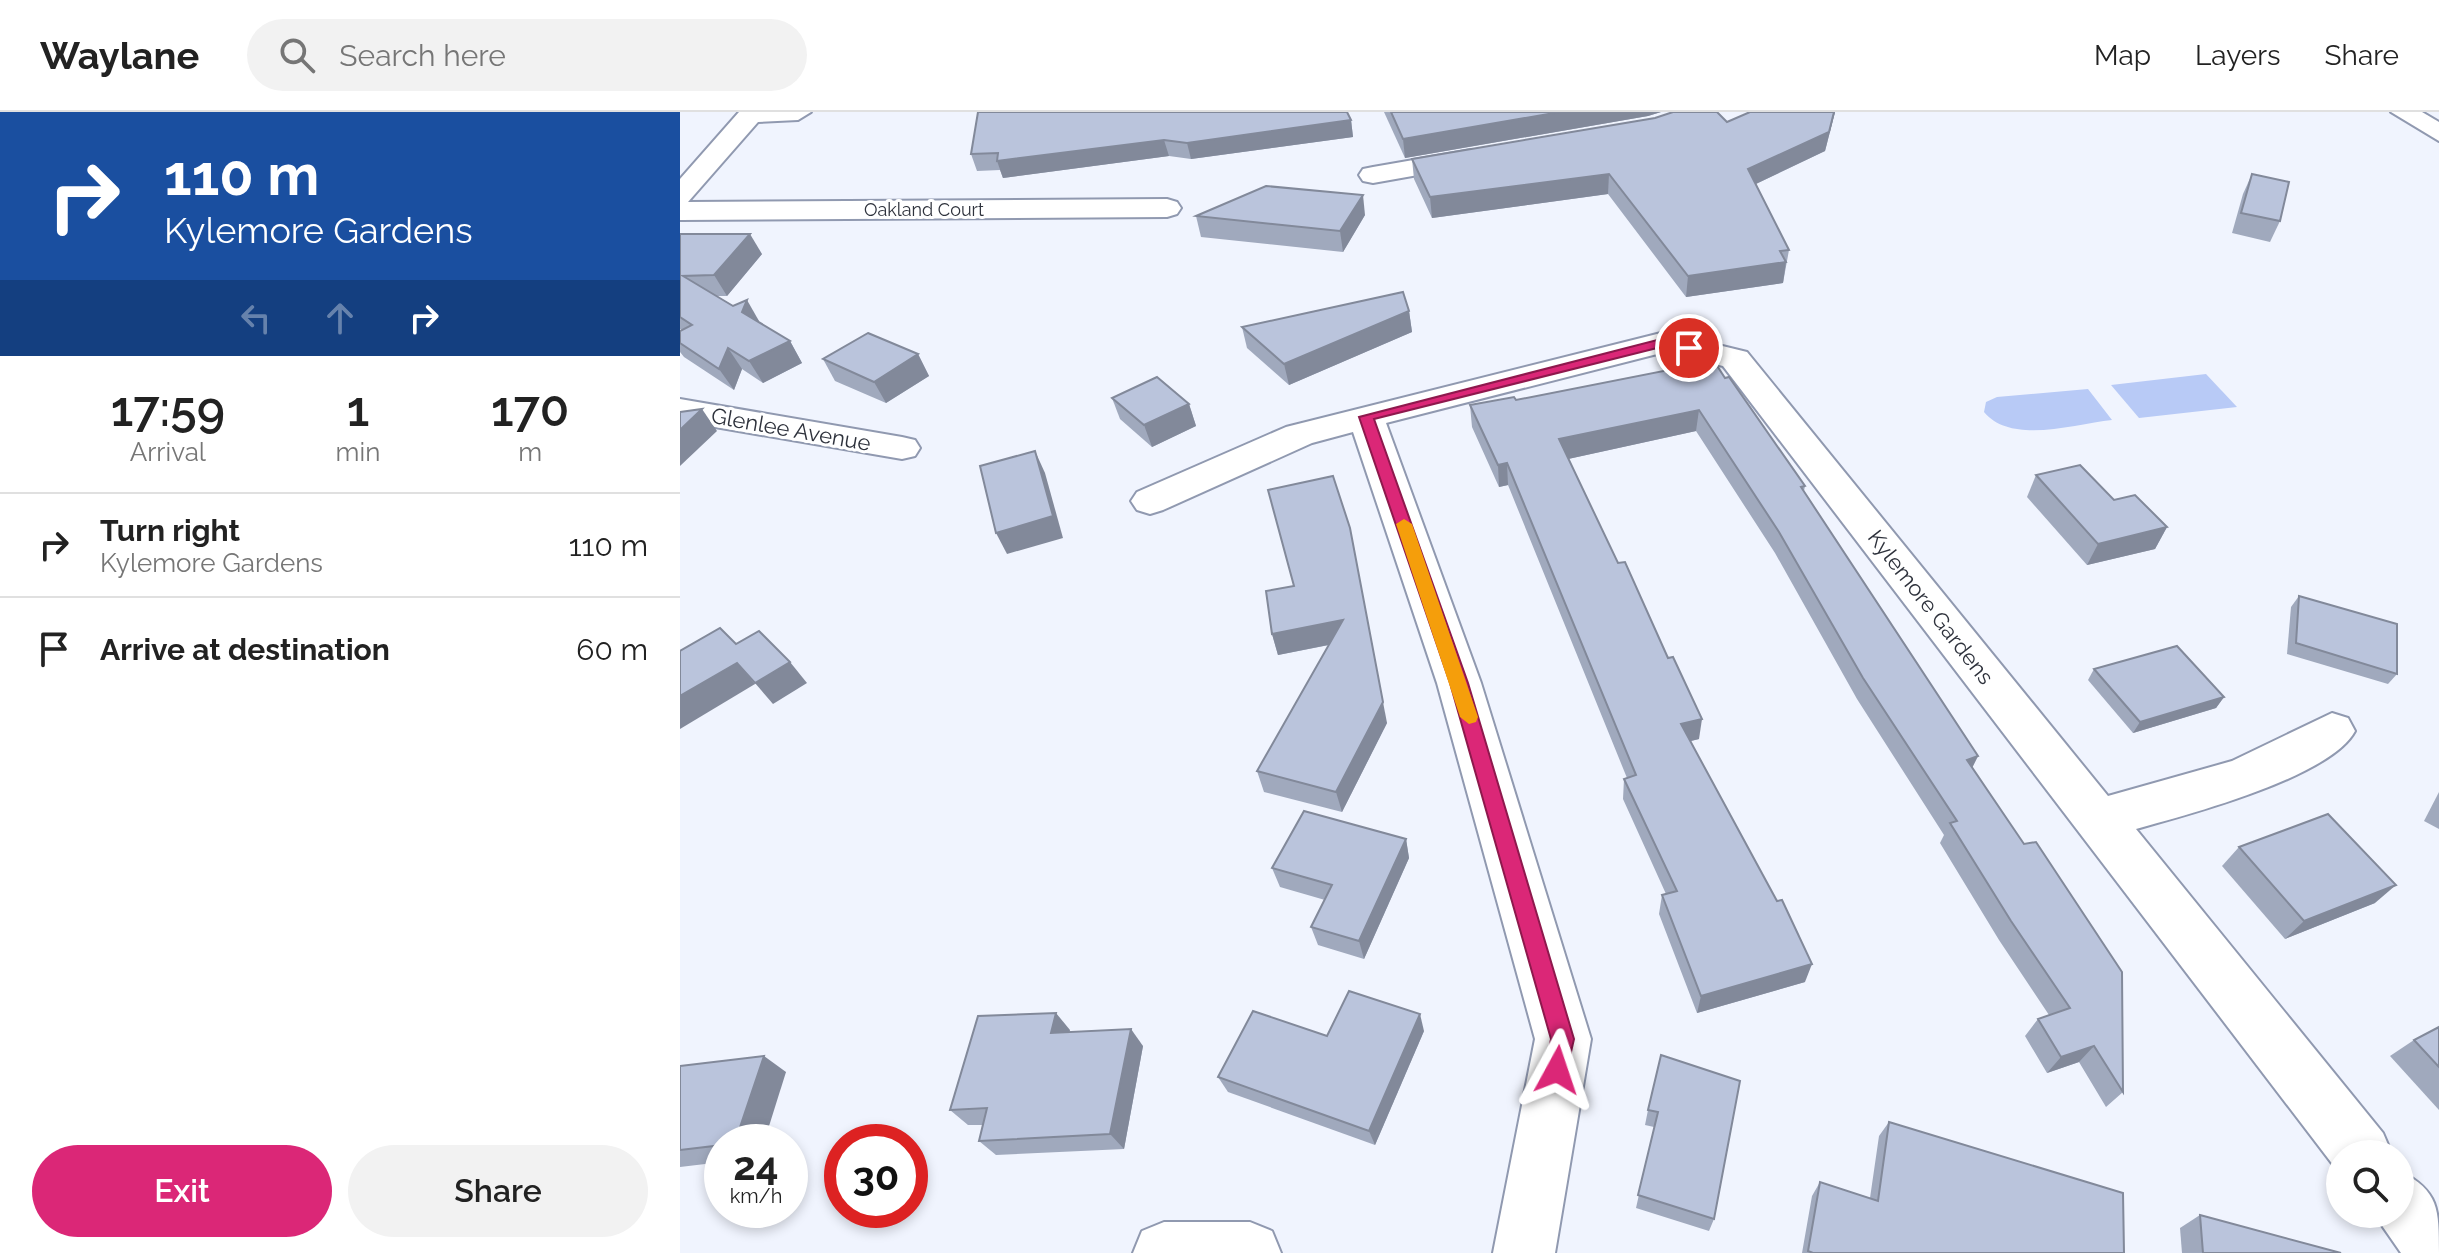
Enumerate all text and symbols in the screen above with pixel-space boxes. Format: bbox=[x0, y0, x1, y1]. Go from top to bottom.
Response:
search box bbox=[247, 19, 807, 91]
text: Waylane bbox=[40, 33, 199, 78]
icon: search bbox=[275, 33, 319, 77]
text: Search here bbox=[339, 38, 506, 73]
text: Map bbox=[2094, 39, 2151, 72]
text: Layers bbox=[2195, 39, 2281, 72]
text: Share bbox=[2325, 39, 2399, 72]
text: 110 m bbox=[164, 142, 319, 208]
icon: right bbox=[32, 144, 136, 248]
street label: Oakland Court bbox=[864, 199, 984, 220]
text: Kylemore Gardens bbox=[164, 209, 473, 251]
icon: left bbox=[234, 296, 278, 340]
icon: ahead bbox=[318, 296, 362, 340]
icon: right bbox=[402, 296, 446, 340]
pin bbox=[1655, 314, 1723, 382]
icon: arrive bbox=[1667, 326, 1711, 370]
text: 17:59 bbox=[111, 381, 225, 437]
text: 1 bbox=[347, 381, 369, 437]
text: 170 bbox=[491, 381, 569, 437]
street label: Glenlee Avenue bbox=[709, 402, 873, 456]
text: Arrival bbox=[130, 437, 206, 467]
text: min bbox=[336, 437, 380, 467]
text: m bbox=[518, 437, 542, 467]
text: Turn right bbox=[100, 513, 240, 548]
icon: right bbox=[32, 523, 76, 567]
street label: Kylemore Gardens bbox=[1863, 525, 1999, 689]
text: 110 m bbox=[569, 528, 648, 563]
text: Kylemore Gardens bbox=[100, 548, 323, 578]
icon: arrive bbox=[32, 627, 76, 671]
text: Arrive at destination bbox=[100, 632, 390, 667]
text: 60 m bbox=[576, 632, 648, 667]
position arrow bbox=[1515, 1028, 1599, 1112]
speed limit sign: 30 bbox=[824, 1124, 928, 1228]
map controls bbox=[2326, 1140, 2414, 1228]
button: search bbox=[2326, 1140, 2414, 1228]
text: 24 bbox=[733, 1142, 779, 1189]
button: Exit bbox=[32, 1145, 332, 1237]
button: Share bbox=[348, 1145, 648, 1237]
text: km/h bbox=[730, 1184, 782, 1208]

